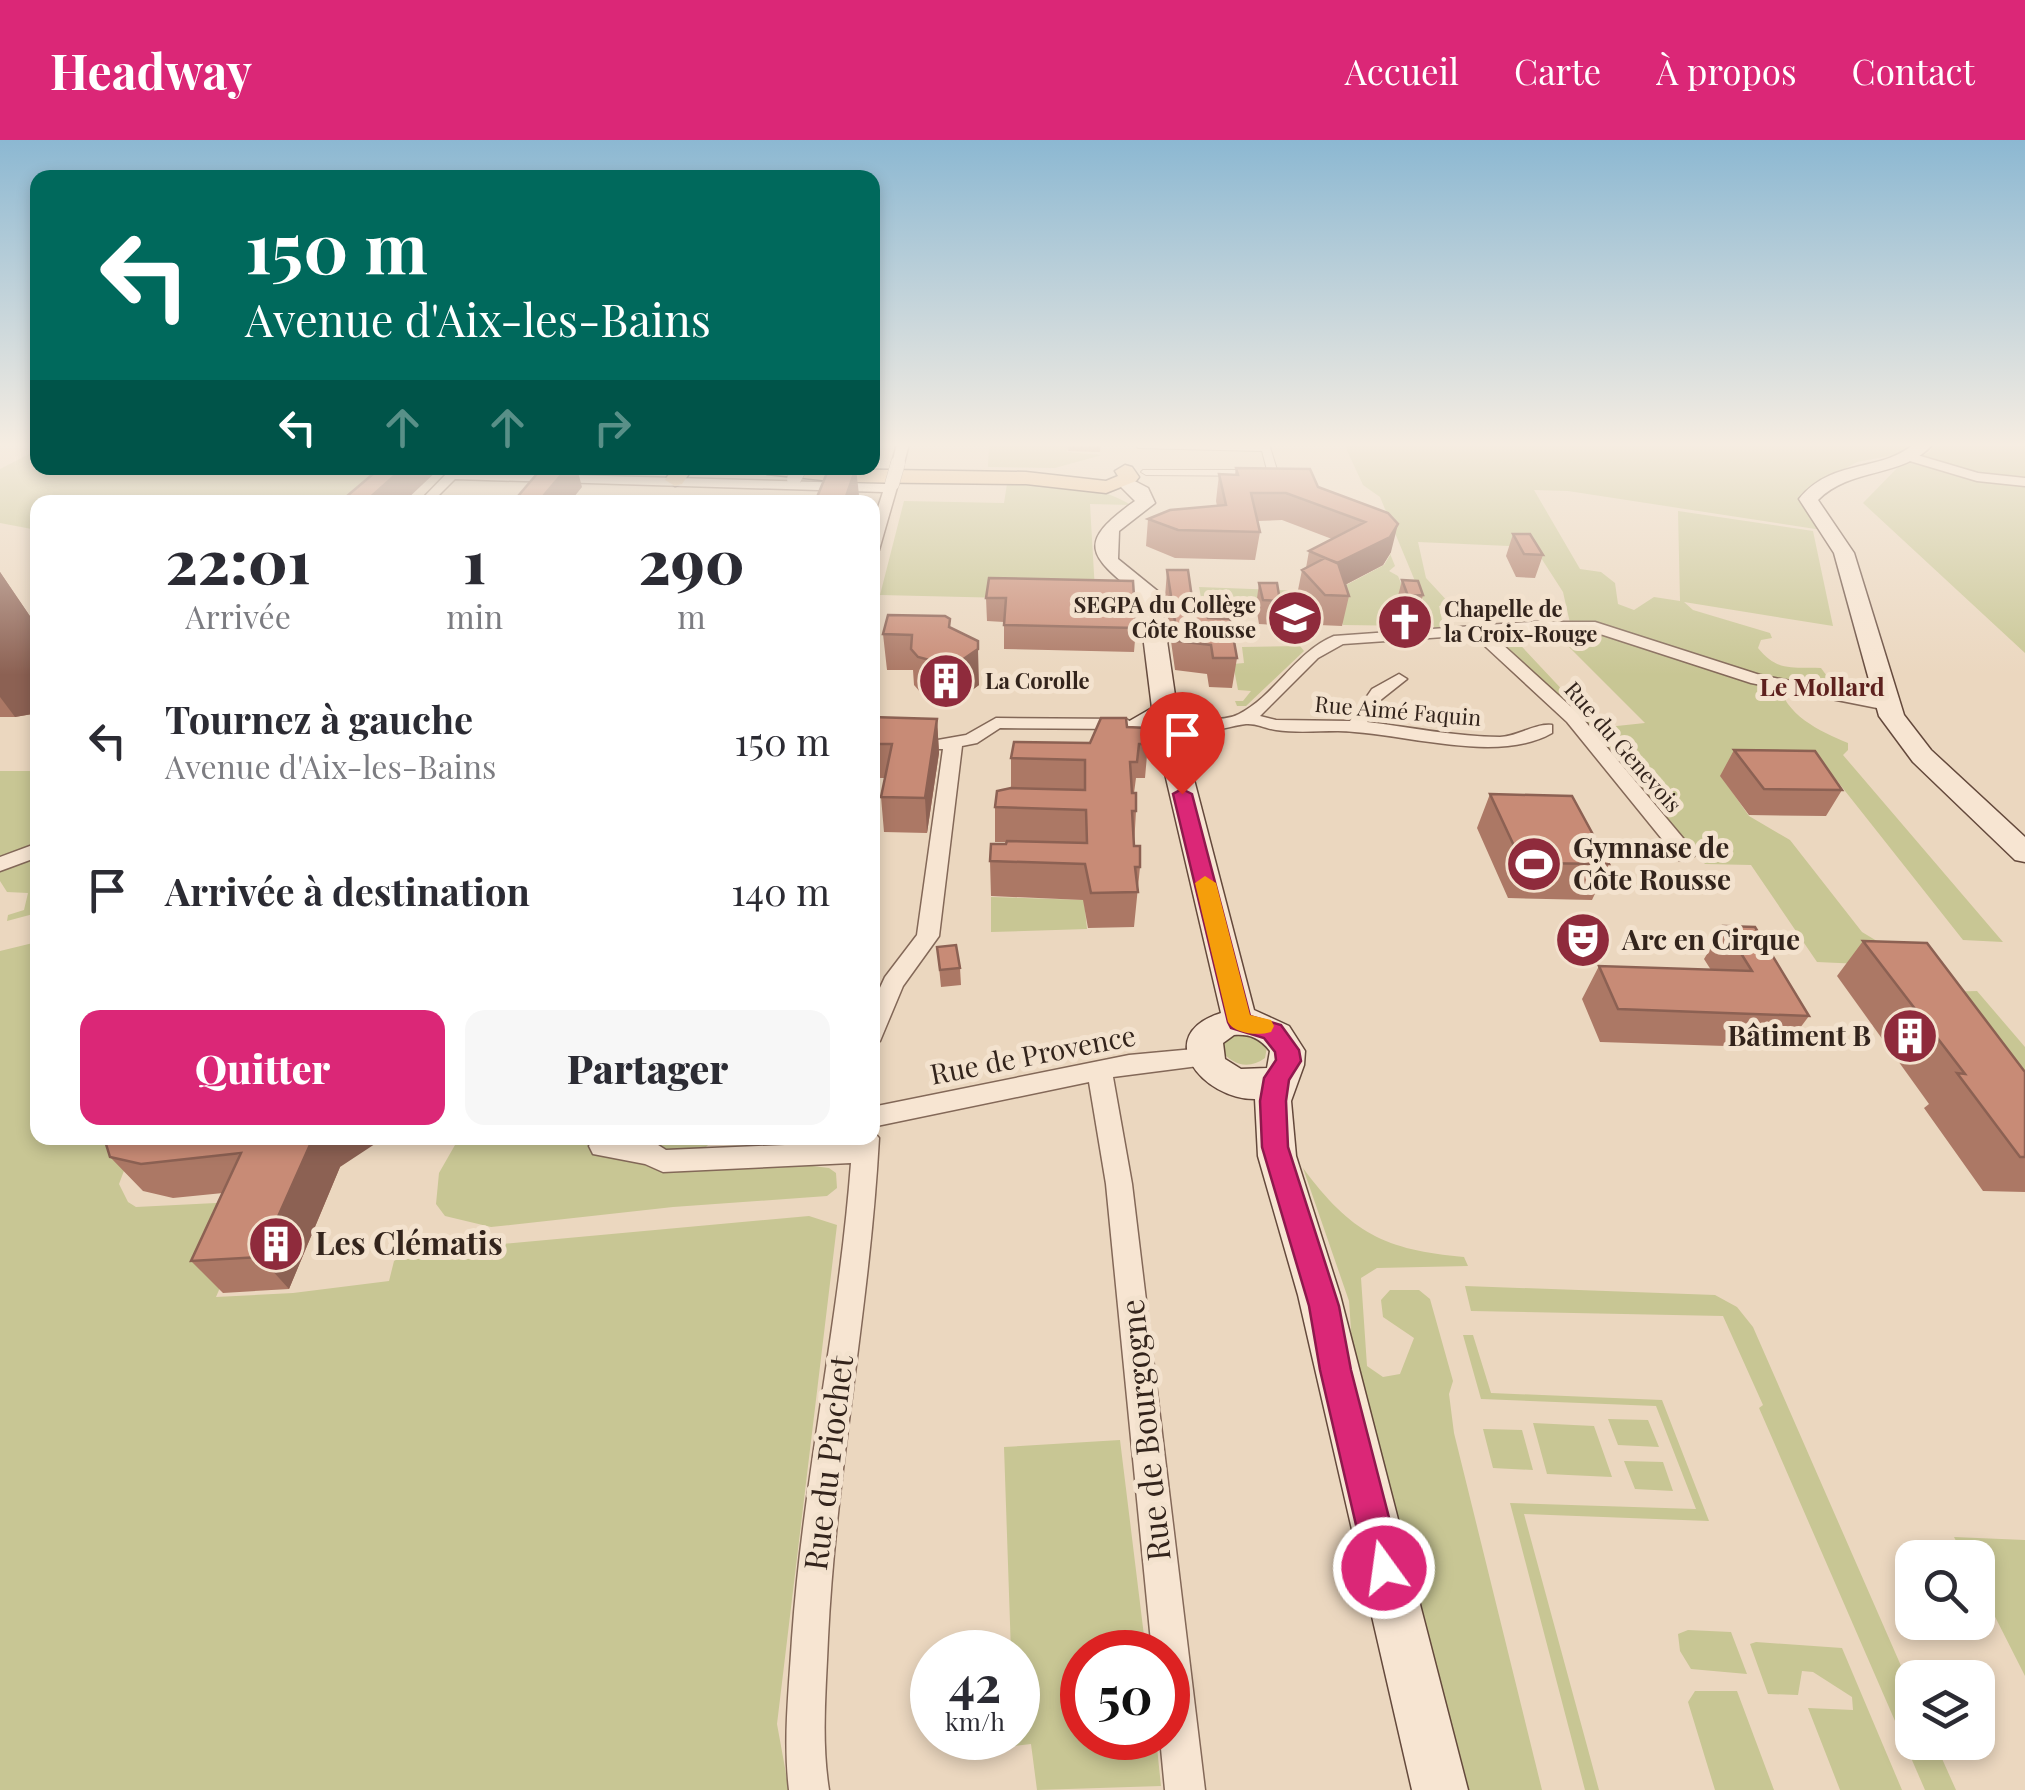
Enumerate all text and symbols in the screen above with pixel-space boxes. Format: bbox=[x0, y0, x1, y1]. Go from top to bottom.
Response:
text: Headway bbox=[50, 38, 252, 102]
text: Accueil bbox=[1345, 47, 1459, 94]
text: Carte bbox=[1514, 47, 1601, 94]
text: À propos bbox=[1656, 47, 1797, 94]
text: Contact bbox=[1852, 47, 1975, 94]
text: 150 m bbox=[245, 198, 428, 292]
icon: left bbox=[80, 210, 210, 340]
text: Avenue d'Aix-les-Bains bbox=[245, 288, 711, 348]
icon: left bbox=[270, 400, 325, 455]
icon: ahead bbox=[375, 400, 430, 455]
icon: ahead bbox=[480, 400, 535, 455]
icon: right bbox=[585, 400, 640, 455]
text: 22:01 bbox=[165, 519, 311, 599]
text: 1 bbox=[463, 519, 486, 599]
text: 290 bbox=[639, 519, 745, 599]
school or university icon: SEGPA du Collège Côte Rousse bbox=[1265, 588, 1325, 648]
place label: SEGPA du Collège Côte Rousse bbox=[1073, 589, 1256, 644]
church icon: Chapelle de la Croix-Rouge bbox=[1375, 592, 1435, 652]
place label: Chapelle de la Croix-Rouge bbox=[1444, 593, 1597, 648]
text: Arrivée bbox=[185, 594, 291, 637]
text: min bbox=[446, 594, 503, 637]
text: m bbox=[677, 594, 706, 637]
building icon: La Corolle bbox=[916, 651, 976, 711]
place label: La Corolle bbox=[985, 665, 1090, 695]
district label: Le Mollard bbox=[1759, 669, 1885, 702]
street label: Rue du Genevois bbox=[1559, 674, 1689, 818]
street label: Rue Aimé Faquin bbox=[1313, 688, 1483, 732]
pin bbox=[1140, 692, 1225, 795]
text: Tournez à gauche bbox=[165, 693, 473, 744]
icon: arrive bbox=[1155, 707, 1210, 762]
icon: left bbox=[80, 713, 135, 768]
text: 150 m bbox=[735, 715, 830, 766]
text: Avenue d'Aix-les-Bains bbox=[165, 744, 496, 787]
place label: Gymnase de Côte Rousse bbox=[1573, 828, 1731, 897]
sports icon: Gymnase de Côte Rousse bbox=[1504, 834, 1564, 894]
icon: arrive bbox=[80, 863, 135, 918]
text: Arrivée à destination bbox=[165, 865, 530, 916]
text: 140 m bbox=[731, 865, 830, 916]
theatre icon: Arc en Cirque bbox=[1553, 910, 1613, 970]
place label: Arc en Cirque bbox=[1621, 920, 1800, 957]
building icon: Bâtiment B bbox=[1880, 1006, 1940, 1066]
button: Quitter bbox=[80, 1010, 445, 1125]
button: Partager bbox=[465, 1010, 830, 1125]
street label: Rue de Provence bbox=[927, 1015, 1139, 1092]
place label: Bâtiment B bbox=[1728, 1016, 1871, 1053]
building icon: Les Clématis bbox=[246, 1214, 306, 1274]
place label: Les Clématis bbox=[315, 1220, 503, 1263]
street label: Rue de Bourgogne bbox=[1108, 1297, 1179, 1563]
street label: Rue du Piochet bbox=[792, 1352, 861, 1573]
position arrow bbox=[1332, 1516, 1436, 1620]
map controls bbox=[1895, 1540, 1995, 1760]
button: search bbox=[1895, 1540, 1995, 1640]
speed limit sign: 50 bbox=[1060, 1630, 1190, 1760]
text: 42 bbox=[949, 1649, 1001, 1716]
button: layers bbox=[1895, 1660, 1995, 1760]
text: km/h bbox=[945, 1704, 1005, 1737]

